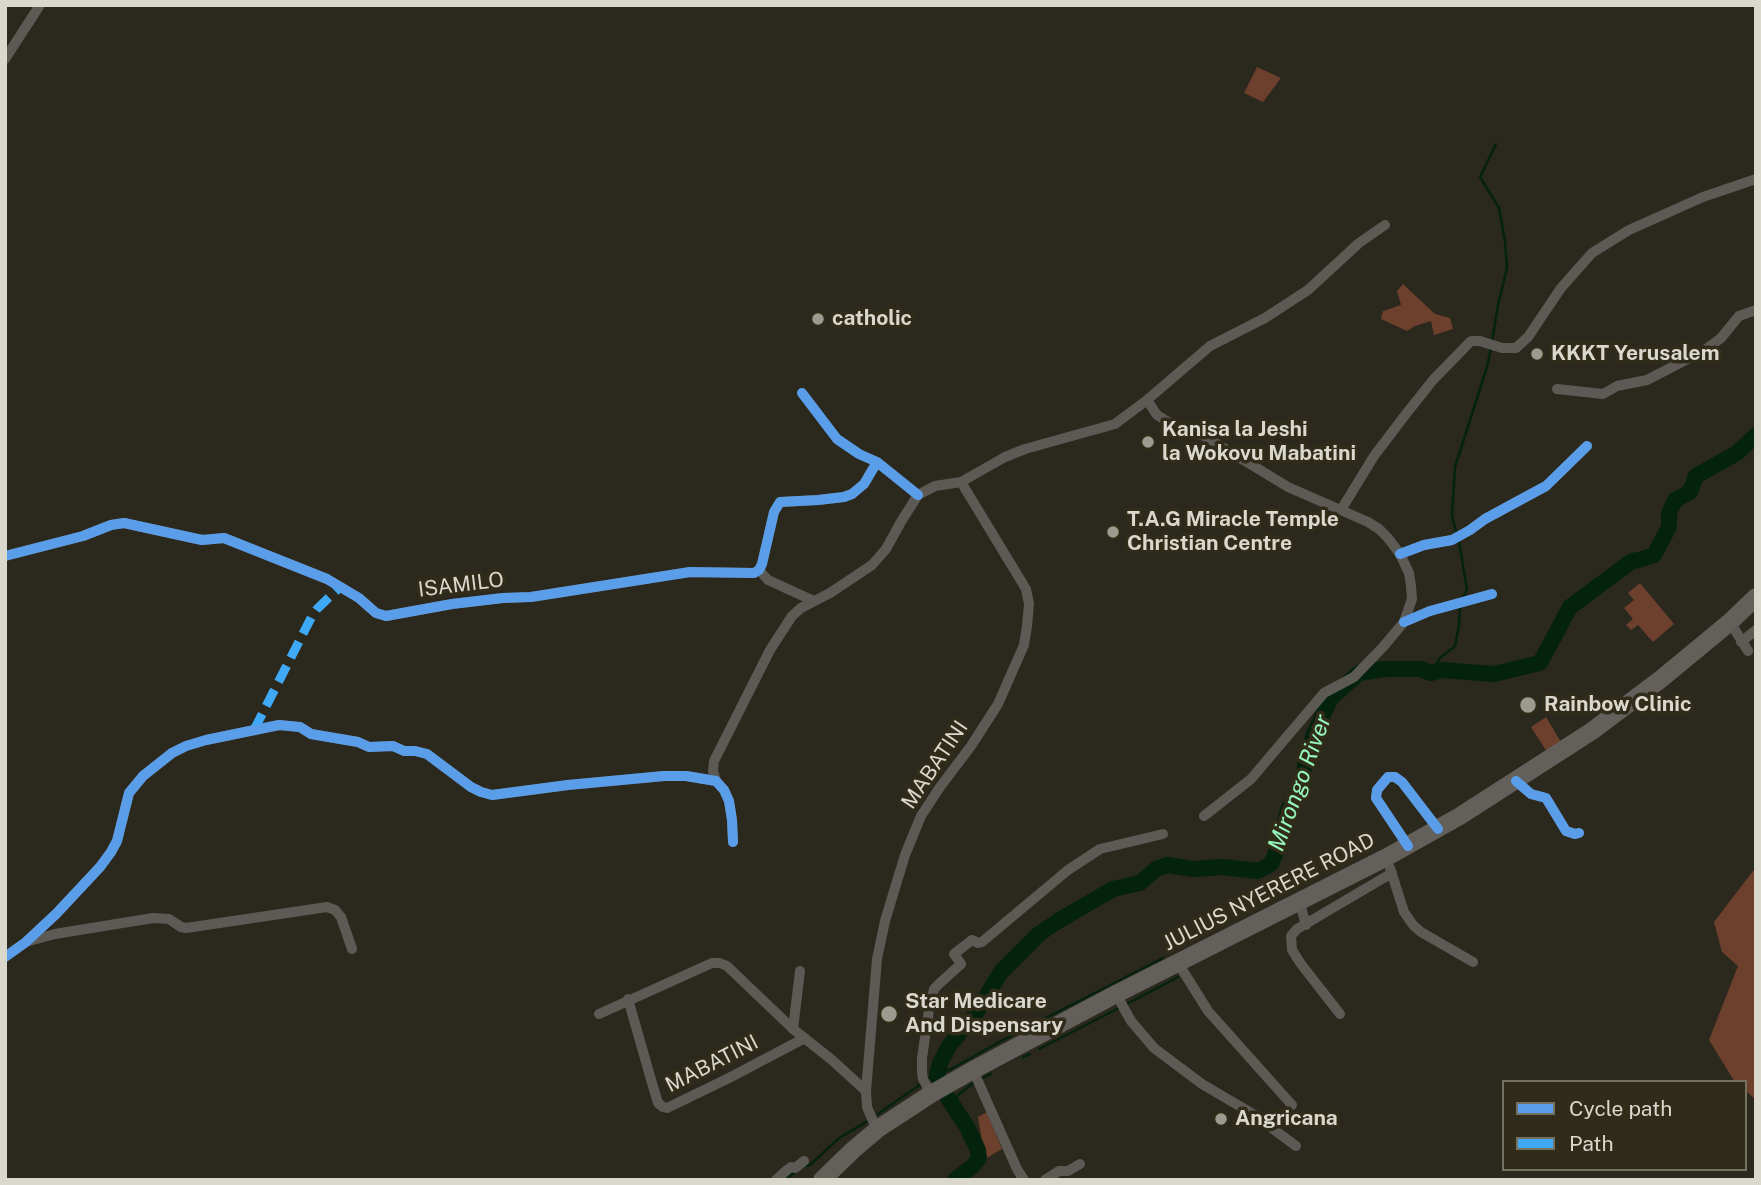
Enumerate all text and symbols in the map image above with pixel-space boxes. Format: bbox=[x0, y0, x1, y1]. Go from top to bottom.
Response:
place label: catholic bbox=[832, 306, 912, 332]
marker: catholic bbox=[810, 311, 826, 327]
place label: KKKT Yerusalem bbox=[1551, 341, 1719, 367]
marker: KKKT Yerusalem bbox=[1529, 346, 1545, 362]
place label: Kanisa la Jeshi la Wokovu Mabatini bbox=[1162, 417, 1356, 467]
marker: Kanisa la Jeshi la Wokovu Mabatini bbox=[1140, 434, 1156, 450]
place label: T.A.G Miracle Temple Christian Centre bbox=[1127, 507, 1339, 557]
marker: T.A.G Miracle Temple Christian Centre bbox=[1105, 524, 1121, 540]
street label: ISAMILO bbox=[417, 567, 505, 603]
place label: Rainbow Clinic bbox=[1544, 692, 1691, 718]
marker: Rainbow Clinic bbox=[1518, 695, 1538, 715]
water label: Mirongo River bbox=[1263, 711, 1337, 855]
street label: MABATINI bbox=[896, 716, 974, 814]
street label: JULIUS NYERERE ROAD bbox=[1159, 828, 1379, 956]
place label: Star Medicare And Dispensary bbox=[905, 989, 1063, 1039]
marker: Star Medicare And Dispensary bbox=[879, 1004, 899, 1024]
street label: MABATINI bbox=[661, 1030, 763, 1098]
legend bbox=[1502, 1080, 1747, 1171]
text: Cycle path bbox=[1569, 1096, 1672, 1121]
place label: Angricana bbox=[1235, 1106, 1338, 1132]
marker: Angricana bbox=[1213, 1111, 1229, 1127]
text: Path bbox=[1569, 1131, 1614, 1156]

